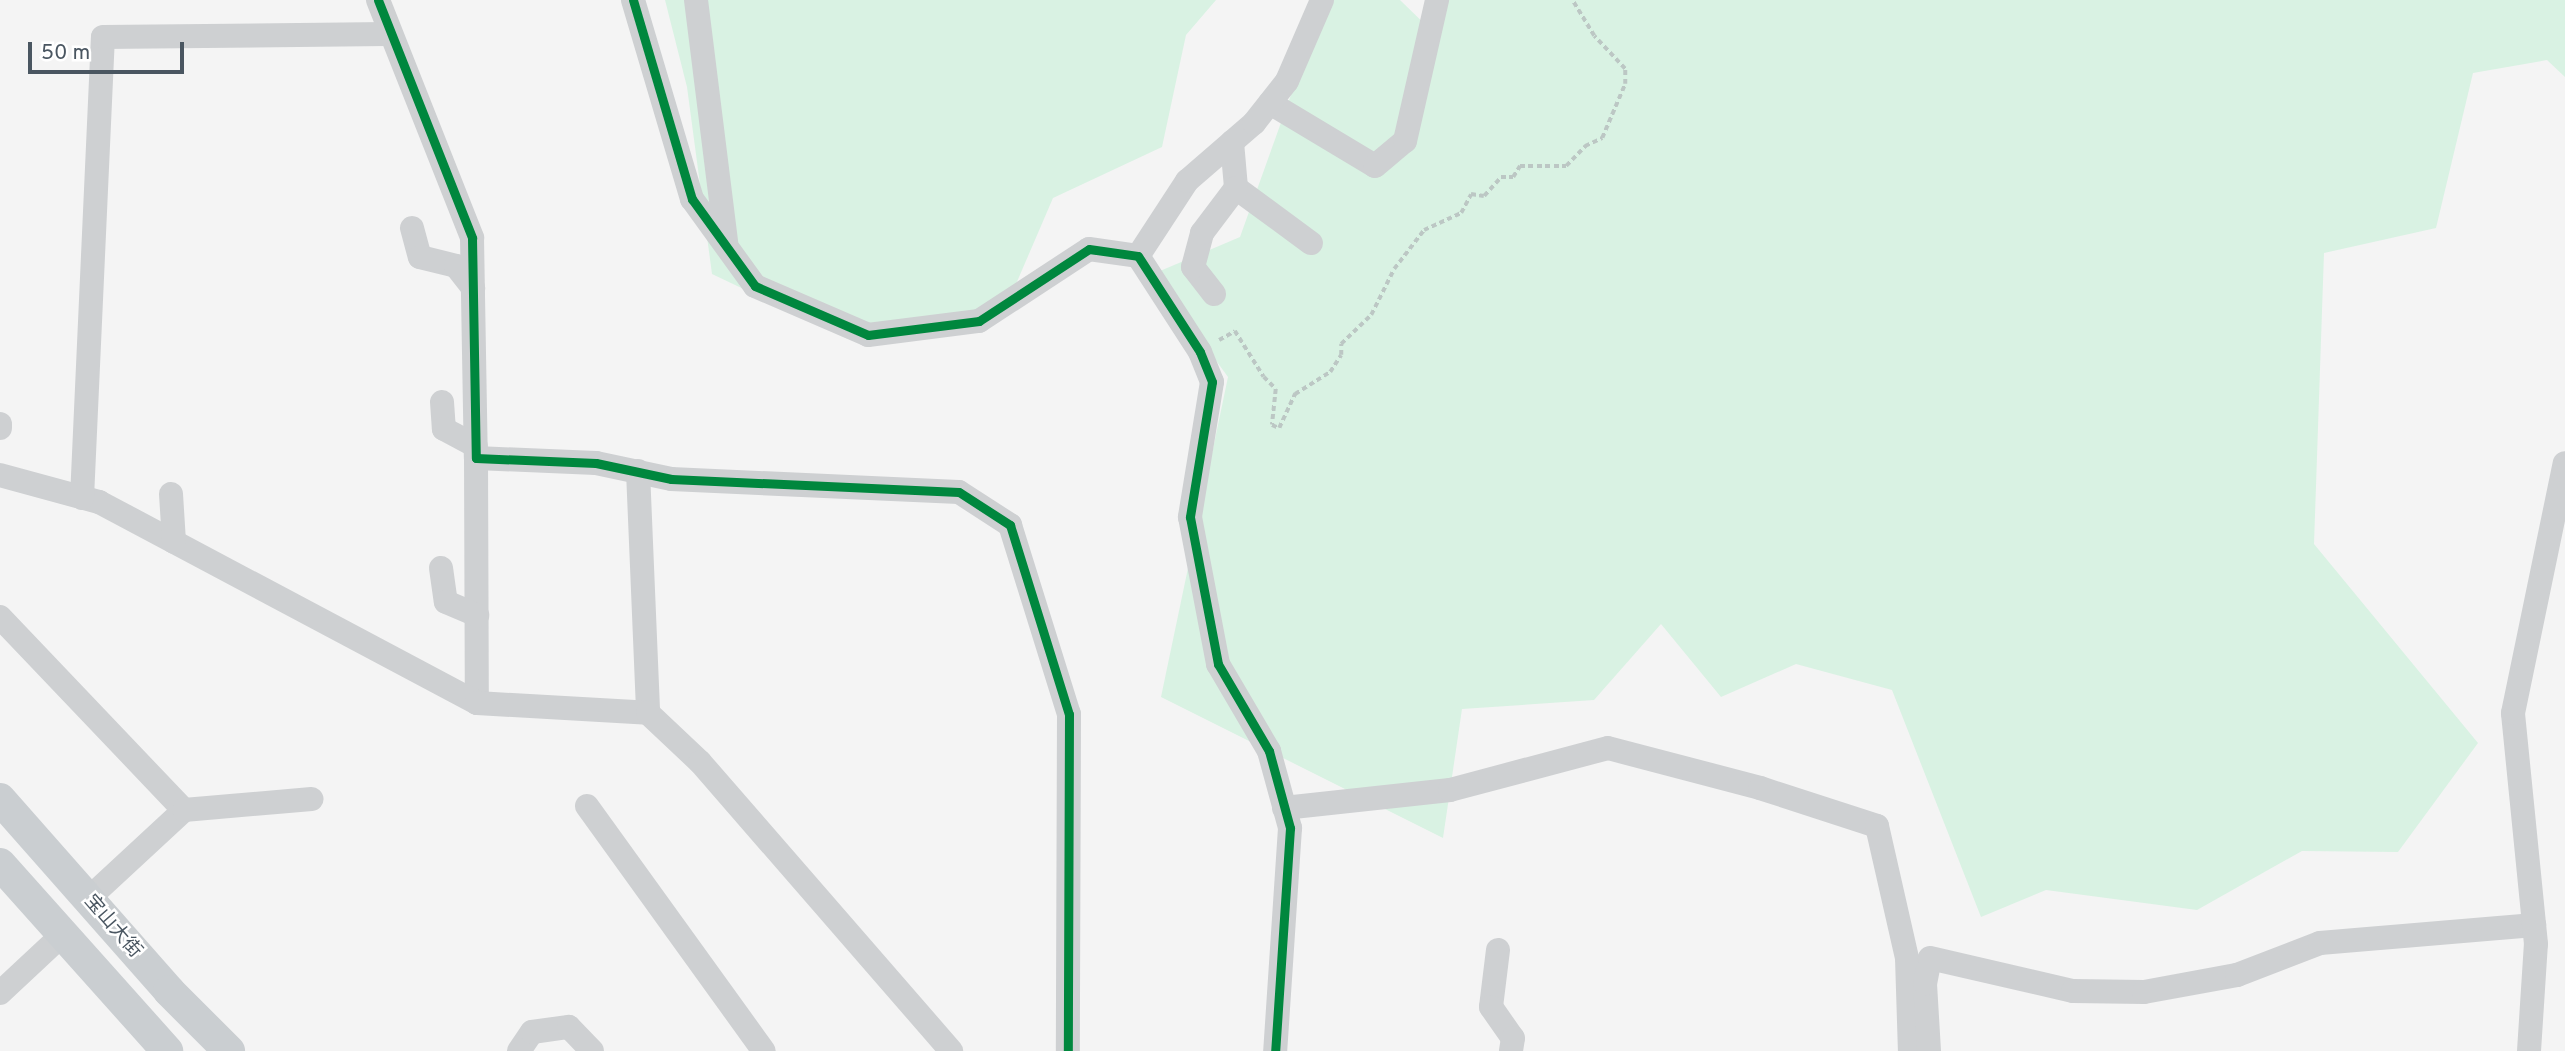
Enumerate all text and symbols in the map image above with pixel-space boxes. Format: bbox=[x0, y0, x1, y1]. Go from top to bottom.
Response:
scale bar bbox=[32, 28, 187, 72]
text: 50 m bbox=[41, 40, 90, 67]
street label: 宝山大街 bbox=[78, 891, 146, 963]

